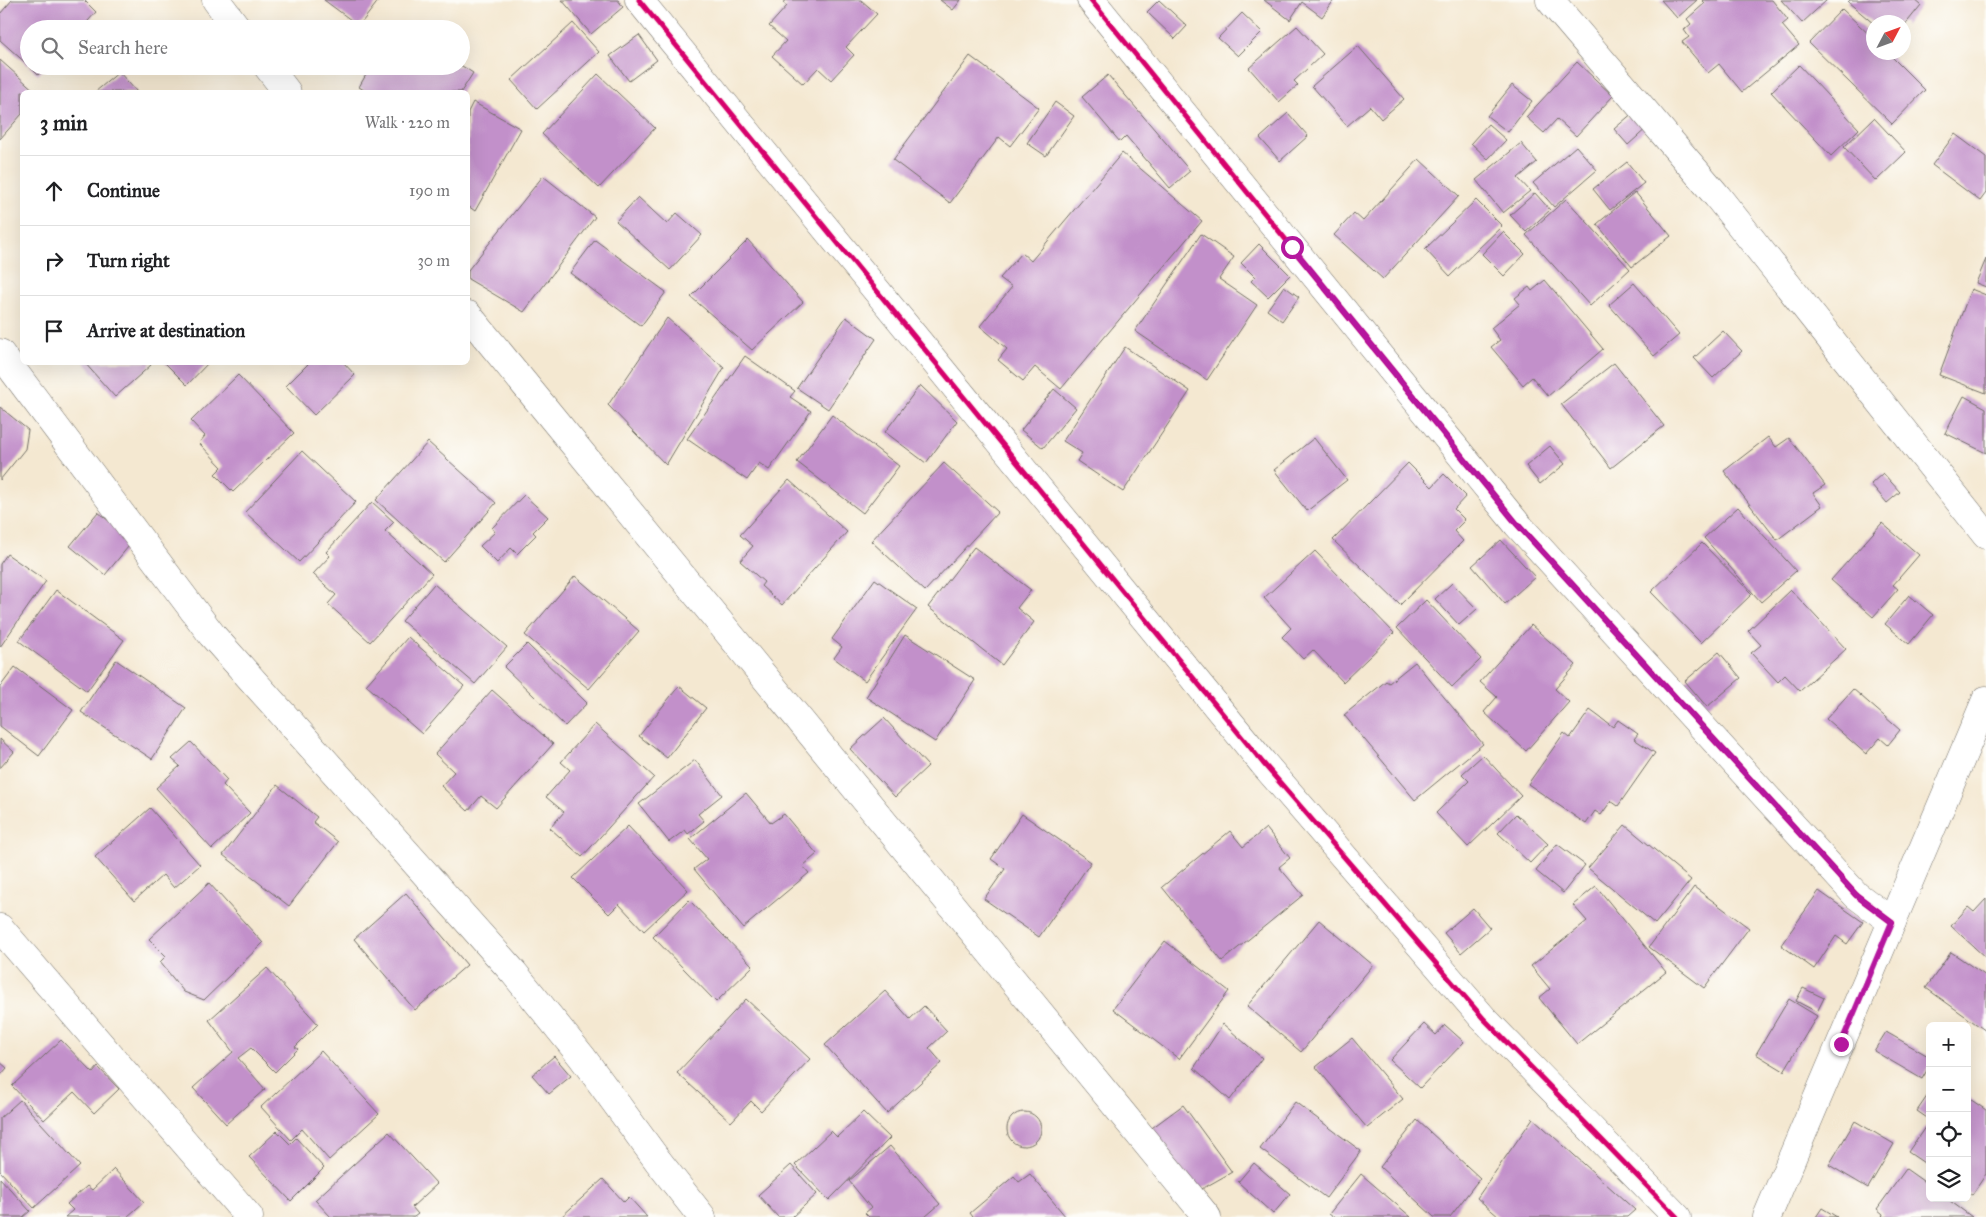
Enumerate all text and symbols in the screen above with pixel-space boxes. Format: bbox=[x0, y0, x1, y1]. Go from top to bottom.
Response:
north arrow bbox=[1866, 15, 1911, 60]
search box bbox=[20, 20, 470, 75]
icon: search bbox=[38, 34, 66, 62]
text: Search here bbox=[78, 36, 168, 59]
text: 3 min bbox=[40, 110, 88, 136]
text: Walk · 220 m bbox=[365, 113, 450, 132]
icon: ahead bbox=[40, 177, 68, 205]
text: Continue bbox=[87, 179, 160, 202]
text: 190 m bbox=[409, 181, 450, 200]
route start bbox=[1281, 236, 1304, 259]
icon: right bbox=[40, 247, 68, 275]
text: Turn right bbox=[87, 249, 170, 272]
text: 30 m bbox=[417, 251, 450, 270]
icon: arrive bbox=[40, 317, 68, 345]
text: Arrive at destination bbox=[87, 319, 245, 342]
map controls bbox=[1926, 1022, 1971, 1202]
button: + bbox=[1926, 1022, 1971, 1067]
route end bbox=[1830, 1033, 1853, 1056]
button: − bbox=[1926, 1067, 1971, 1112]
button: locate bbox=[1926, 1112, 1971, 1157]
button: layers bbox=[1926, 1157, 1971, 1202]

